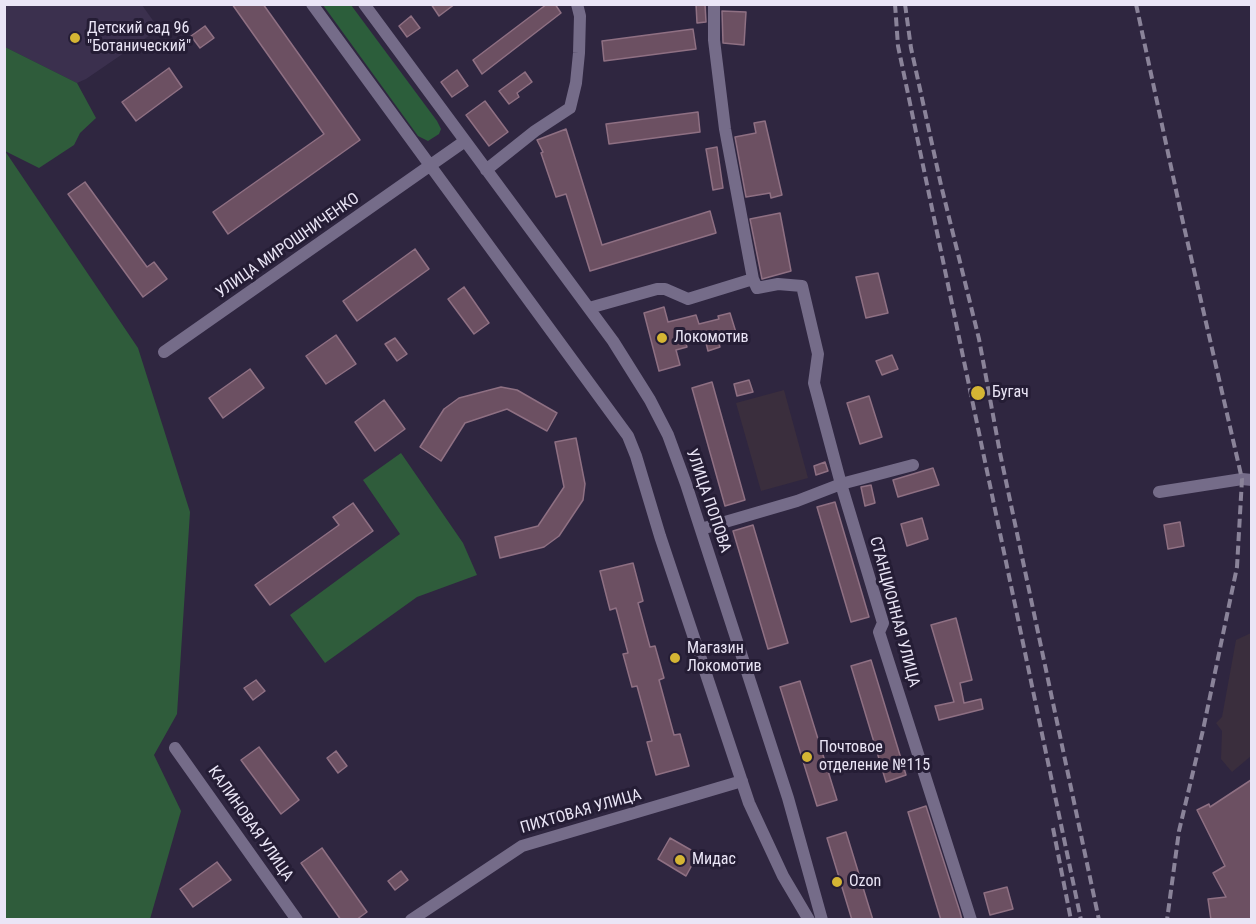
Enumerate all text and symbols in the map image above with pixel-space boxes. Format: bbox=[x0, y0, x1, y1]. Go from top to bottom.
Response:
place label: Детский сад 96 "Ботанический" bbox=[87, 19, 191, 57]
marker: Детский сад 96 "Ботанический" bbox=[68, 31, 82, 45]
street label: УЛИЦА МИРОШНИЧЕНКО bbox=[213, 189, 363, 303]
place label: Локомотив bbox=[674, 328, 749, 348]
marker: Локомотив bbox=[655, 331, 669, 345]
place label: Бугач bbox=[992, 383, 1029, 403]
marker: Бугач bbox=[969, 384, 987, 402]
street label: УЛИЦА ПОПОВА bbox=[681, 447, 735, 555]
street label: СТАНЦИОННАЯ УЛИЦА bbox=[865, 535, 923, 689]
place label: Магазин Локомотив bbox=[687, 639, 762, 677]
marker: Магазин Локомотив bbox=[668, 651, 682, 665]
place label: Почтовое отделение №115 bbox=[819, 738, 930, 776]
marker: Почтовое отделение №115 bbox=[800, 750, 814, 764]
street label: КАЛИНОВАЯ УЛИЦА bbox=[203, 763, 297, 885]
street label: ПИХТОВАЯ УЛИЦА bbox=[518, 786, 644, 838]
place label: Мидас bbox=[692, 850, 736, 870]
marker: Мидас bbox=[673, 853, 687, 867]
place label: Ozon bbox=[849, 872, 881, 892]
marker: Ozon bbox=[830, 875, 844, 889]

